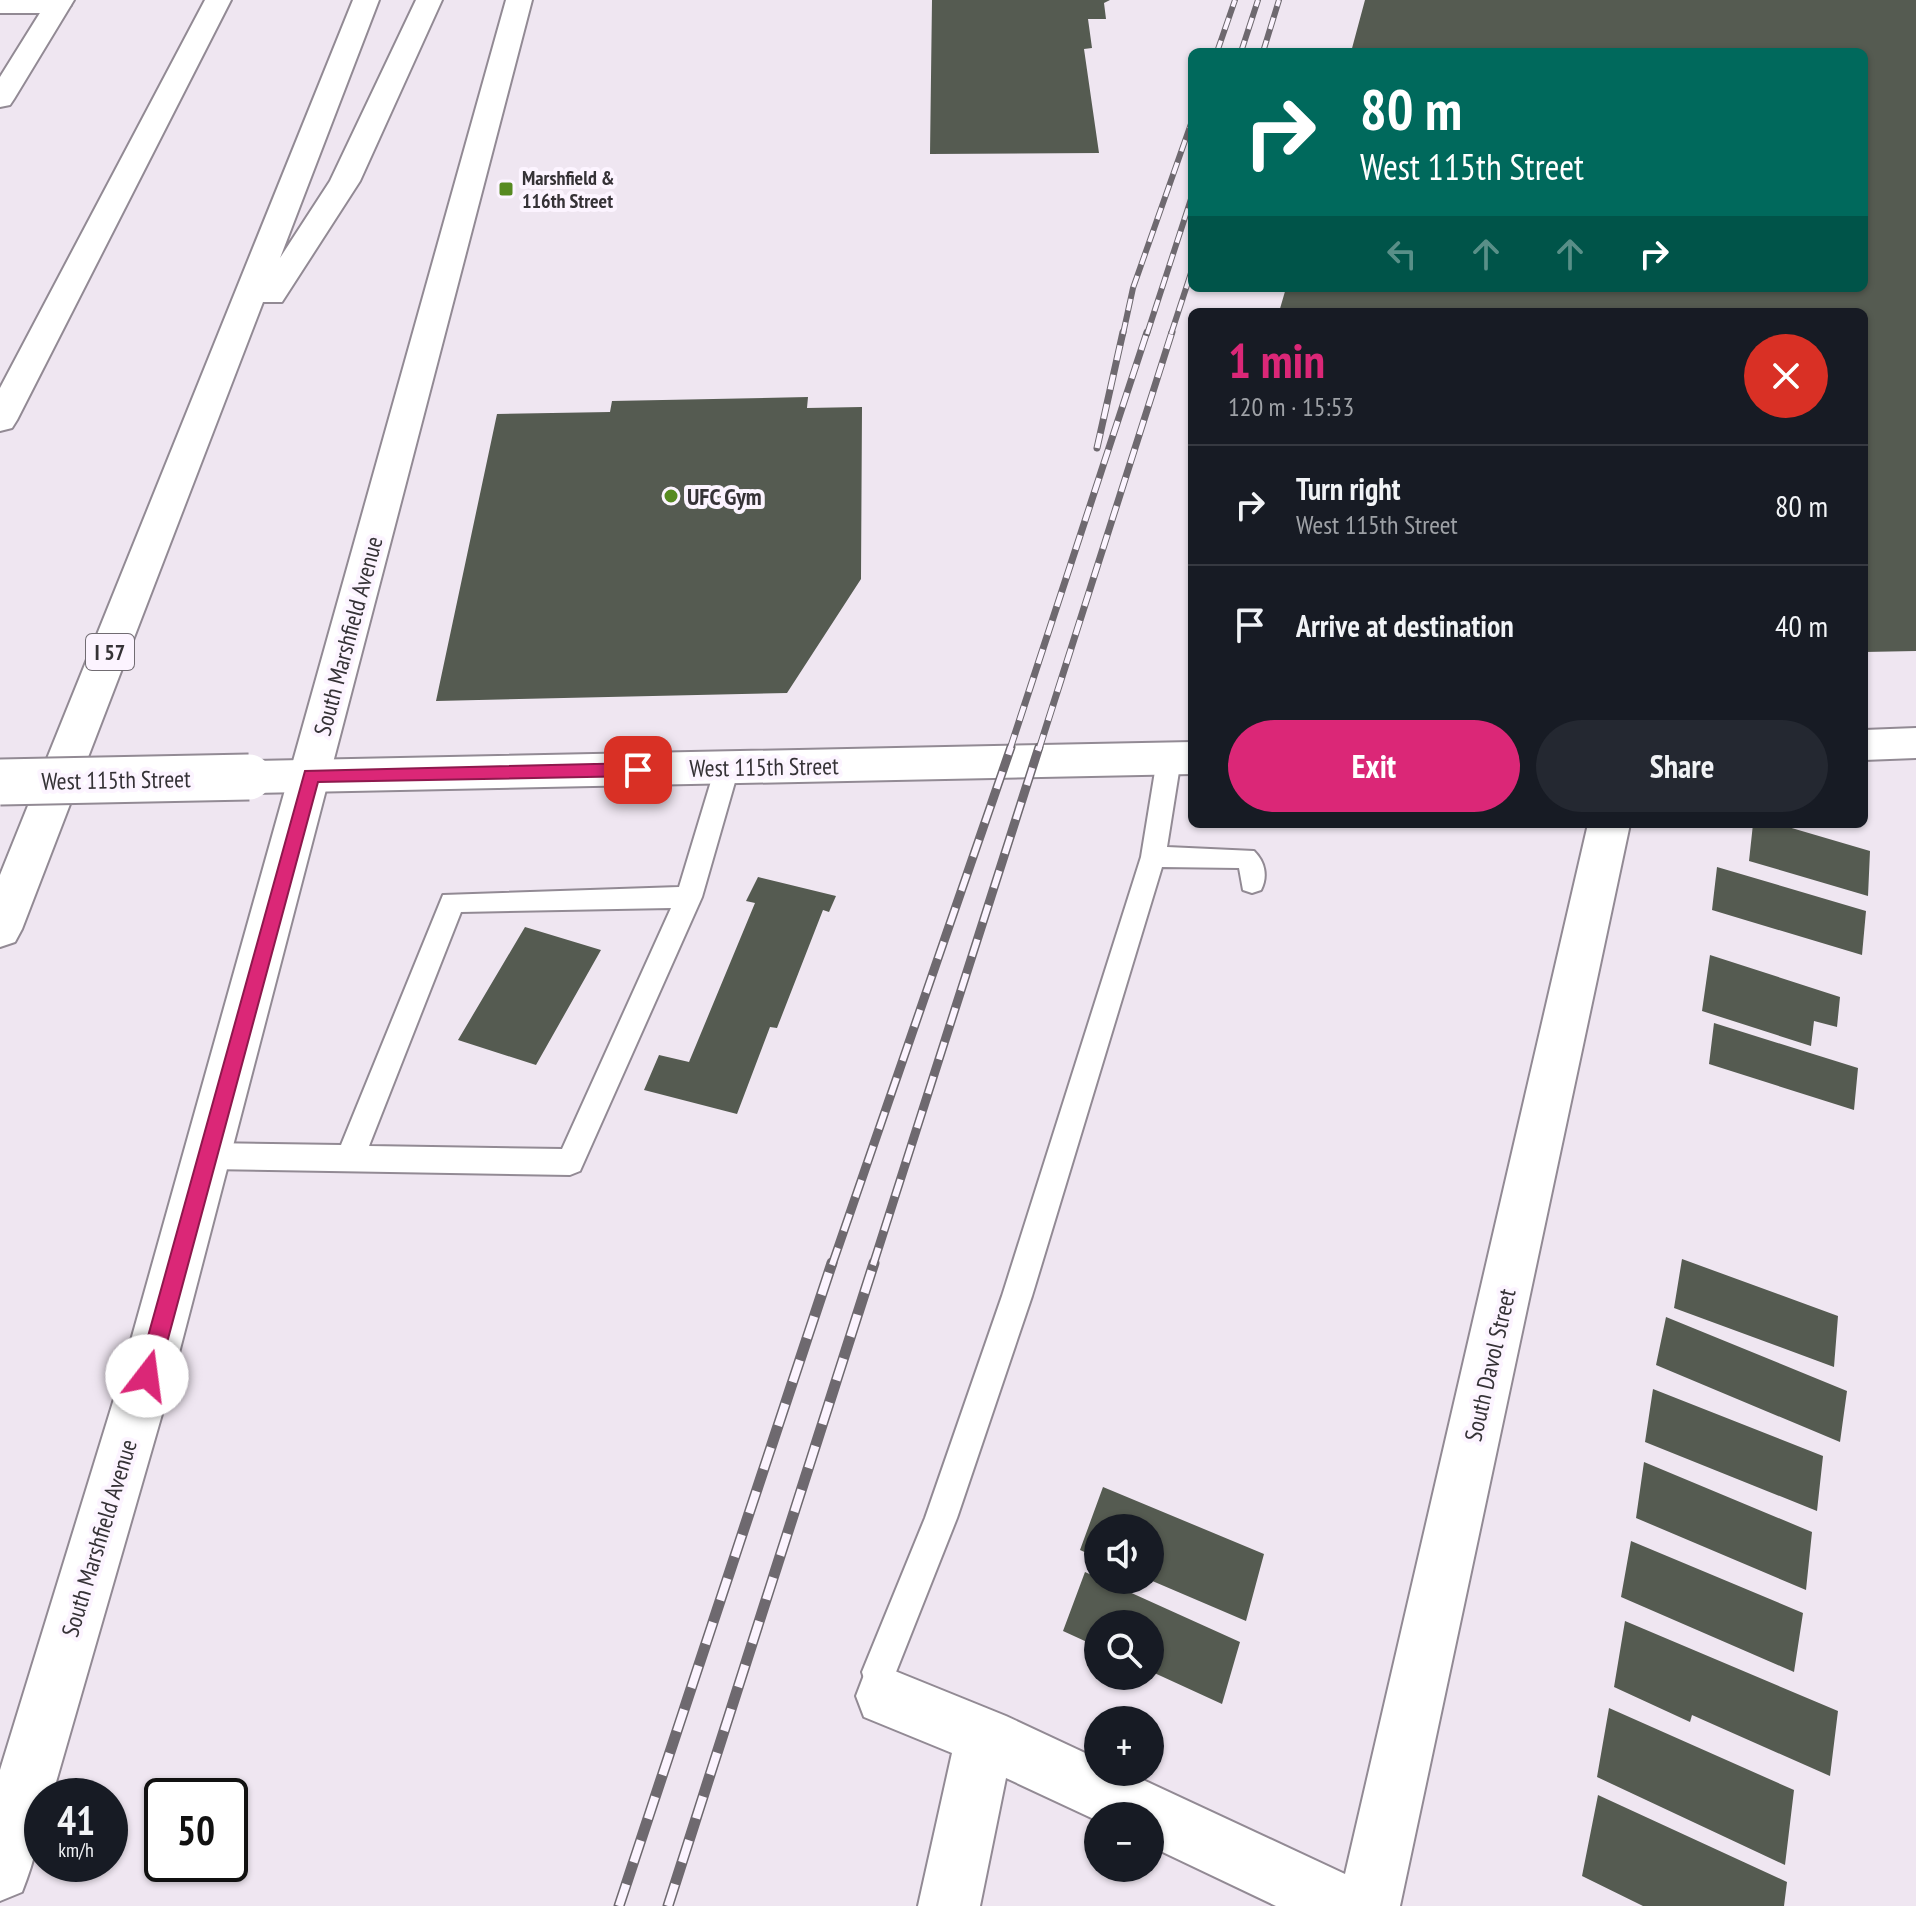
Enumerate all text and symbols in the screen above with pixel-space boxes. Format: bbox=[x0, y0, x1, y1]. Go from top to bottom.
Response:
text: 80 m bbox=[1360, 73, 1462, 145]
icon: right bbox=[1228, 80, 1332, 184]
text: West 115th Street bbox=[1360, 143, 1584, 190]
place label: Marshfield & 116th Street bbox=[522, 165, 614, 214]
marker: Marshfield & 116th Street bbox=[497, 180, 515, 198]
icon: left bbox=[1380, 232, 1424, 276]
icon: ahead bbox=[1464, 232, 1508, 276]
icon: ahead bbox=[1548, 232, 1592, 276]
icon: right bbox=[1632, 232, 1676, 276]
text: 1 min bbox=[1228, 329, 1325, 391]
button: close bbox=[1744, 334, 1828, 418]
text: 120 m · 15:53 bbox=[1228, 390, 1354, 423]
text: Turn right bbox=[1296, 469, 1400, 508]
place label: UFC Gym bbox=[687, 481, 762, 512]
icon: right bbox=[1228, 483, 1272, 527]
text: 80 m bbox=[1775, 486, 1828, 525]
marker: UFC Gym bbox=[662, 487, 680, 505]
text: West 115th Street bbox=[1296, 508, 1458, 541]
street label: South Marshfield Avenue bbox=[307, 533, 389, 739]
icon: arrive bbox=[1228, 603, 1272, 647]
text: Arrive at destination bbox=[1296, 606, 1514, 645]
text: 40 m bbox=[1775, 606, 1828, 645]
road number: I 57 bbox=[86, 634, 134, 670]
button: Exit bbox=[1228, 720, 1520, 812]
button: Share bbox=[1536, 720, 1828, 812]
pin bbox=[604, 736, 672, 804]
icon: arrive bbox=[616, 748, 660, 792]
street label: West 115th Street bbox=[689, 750, 839, 784]
street label: West 115th Street bbox=[41, 763, 191, 797]
street label: South Davol Street bbox=[1457, 1285, 1523, 1444]
position arrow bbox=[105, 1334, 189, 1418]
street label: South Marshfield Avenue bbox=[54, 1435, 144, 1641]
map controls bbox=[1084, 1514, 1164, 1882]
button: sound bbox=[1084, 1514, 1164, 1594]
button: search bbox=[1084, 1610, 1164, 1690]
button: + bbox=[1084, 1706, 1164, 1786]
speed limit sign: 50 bbox=[144, 1778, 248, 1882]
text: 41 bbox=[57, 1794, 95, 1846]
button: − bbox=[1084, 1802, 1164, 1882]
text: km/h bbox=[58, 1837, 94, 1863]

